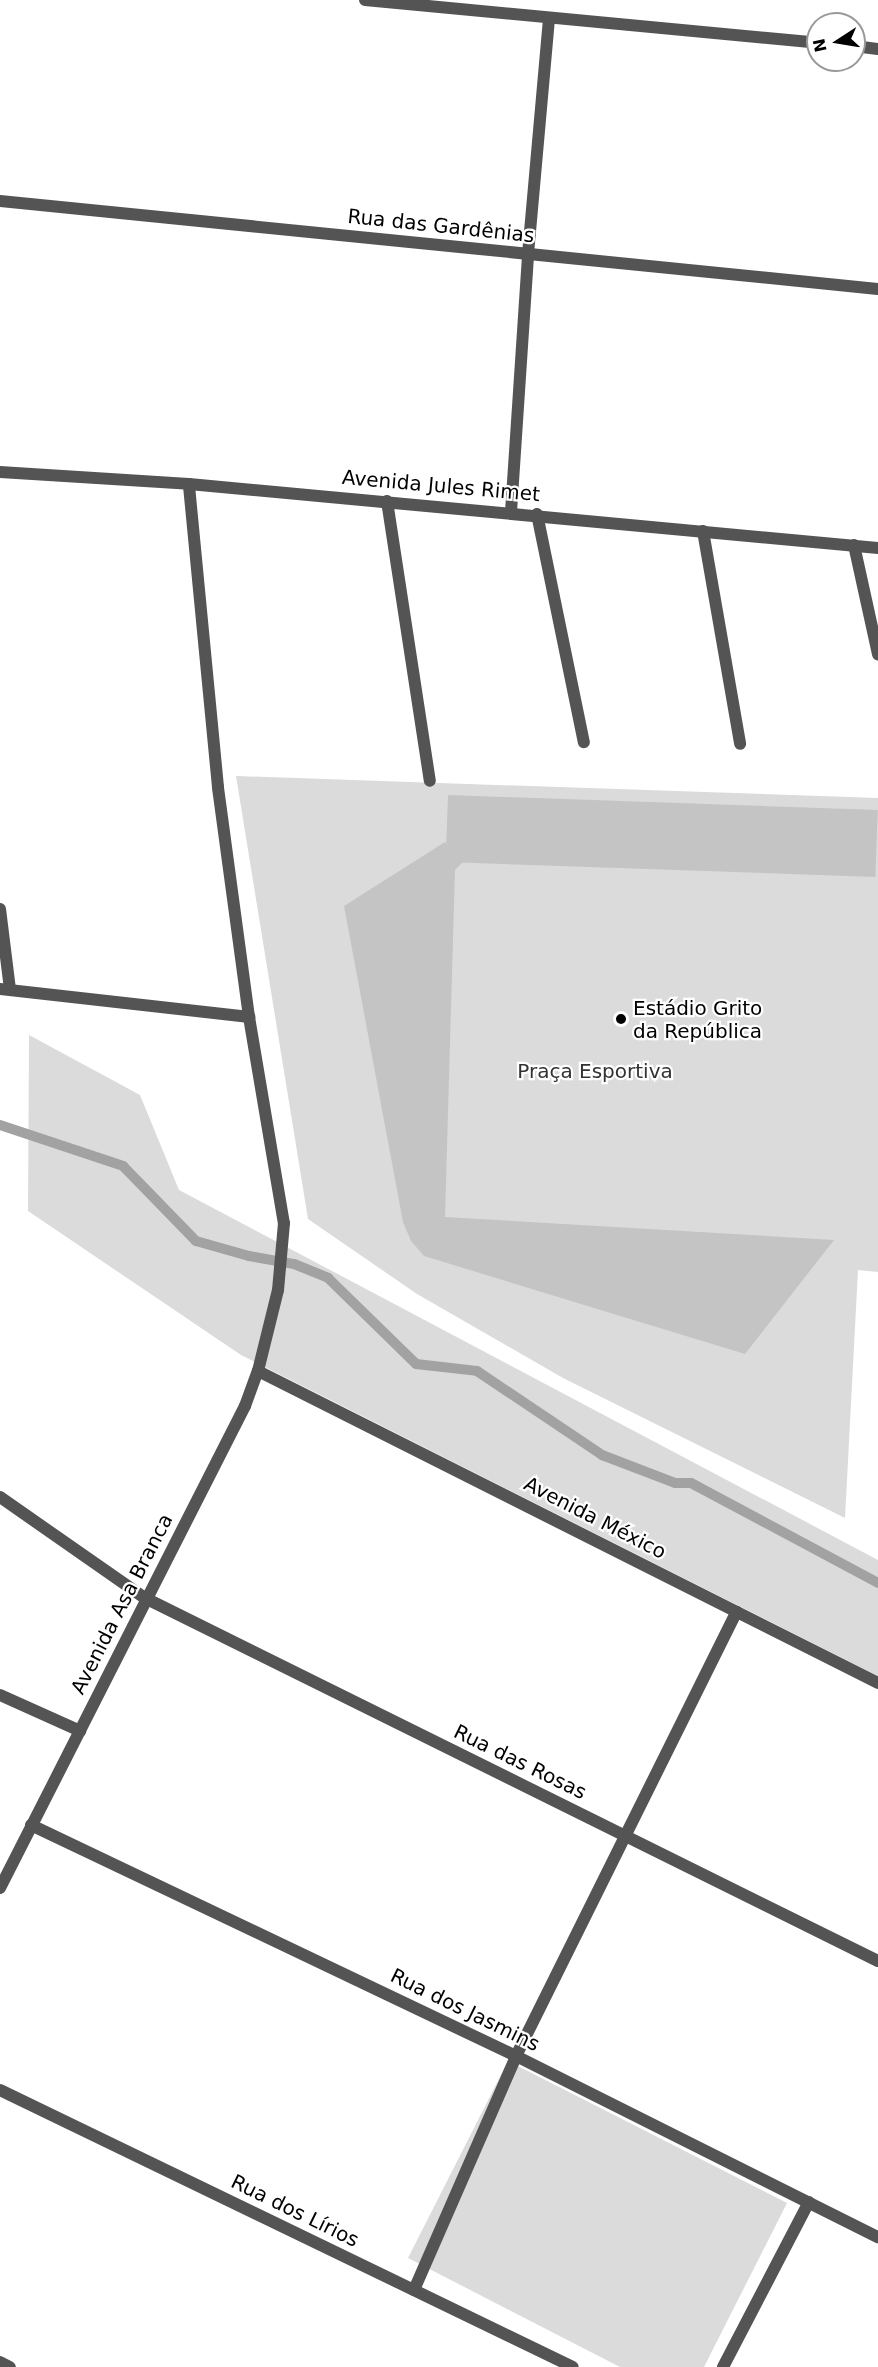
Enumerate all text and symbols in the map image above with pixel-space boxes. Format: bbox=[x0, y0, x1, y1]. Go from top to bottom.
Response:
north arrow bbox=[806, 12, 866, 72]
text: N bbox=[809, 37, 831, 54]
street label: Rua das Gardênias bbox=[346, 204, 536, 248]
street label: Avenida Jules Rimet bbox=[341, 465, 541, 507]
place label: Estádio Grito da República bbox=[633, 996, 762, 1043]
marker: Estádio Grito da República bbox=[614, 1012, 628, 1026]
park label: Praça Esportiva bbox=[517, 1059, 673, 1083]
street label: Avenida México bbox=[520, 1472, 670, 1564]
street label: Avenida Asa Branca bbox=[66, 1510, 178, 1698]
street label: Rua das Rosas bbox=[450, 1720, 590, 1804]
street label: Rua dos Jasmins bbox=[387, 1964, 543, 2056]
street label: Rua dos Lírios bbox=[227, 2170, 363, 2252]

